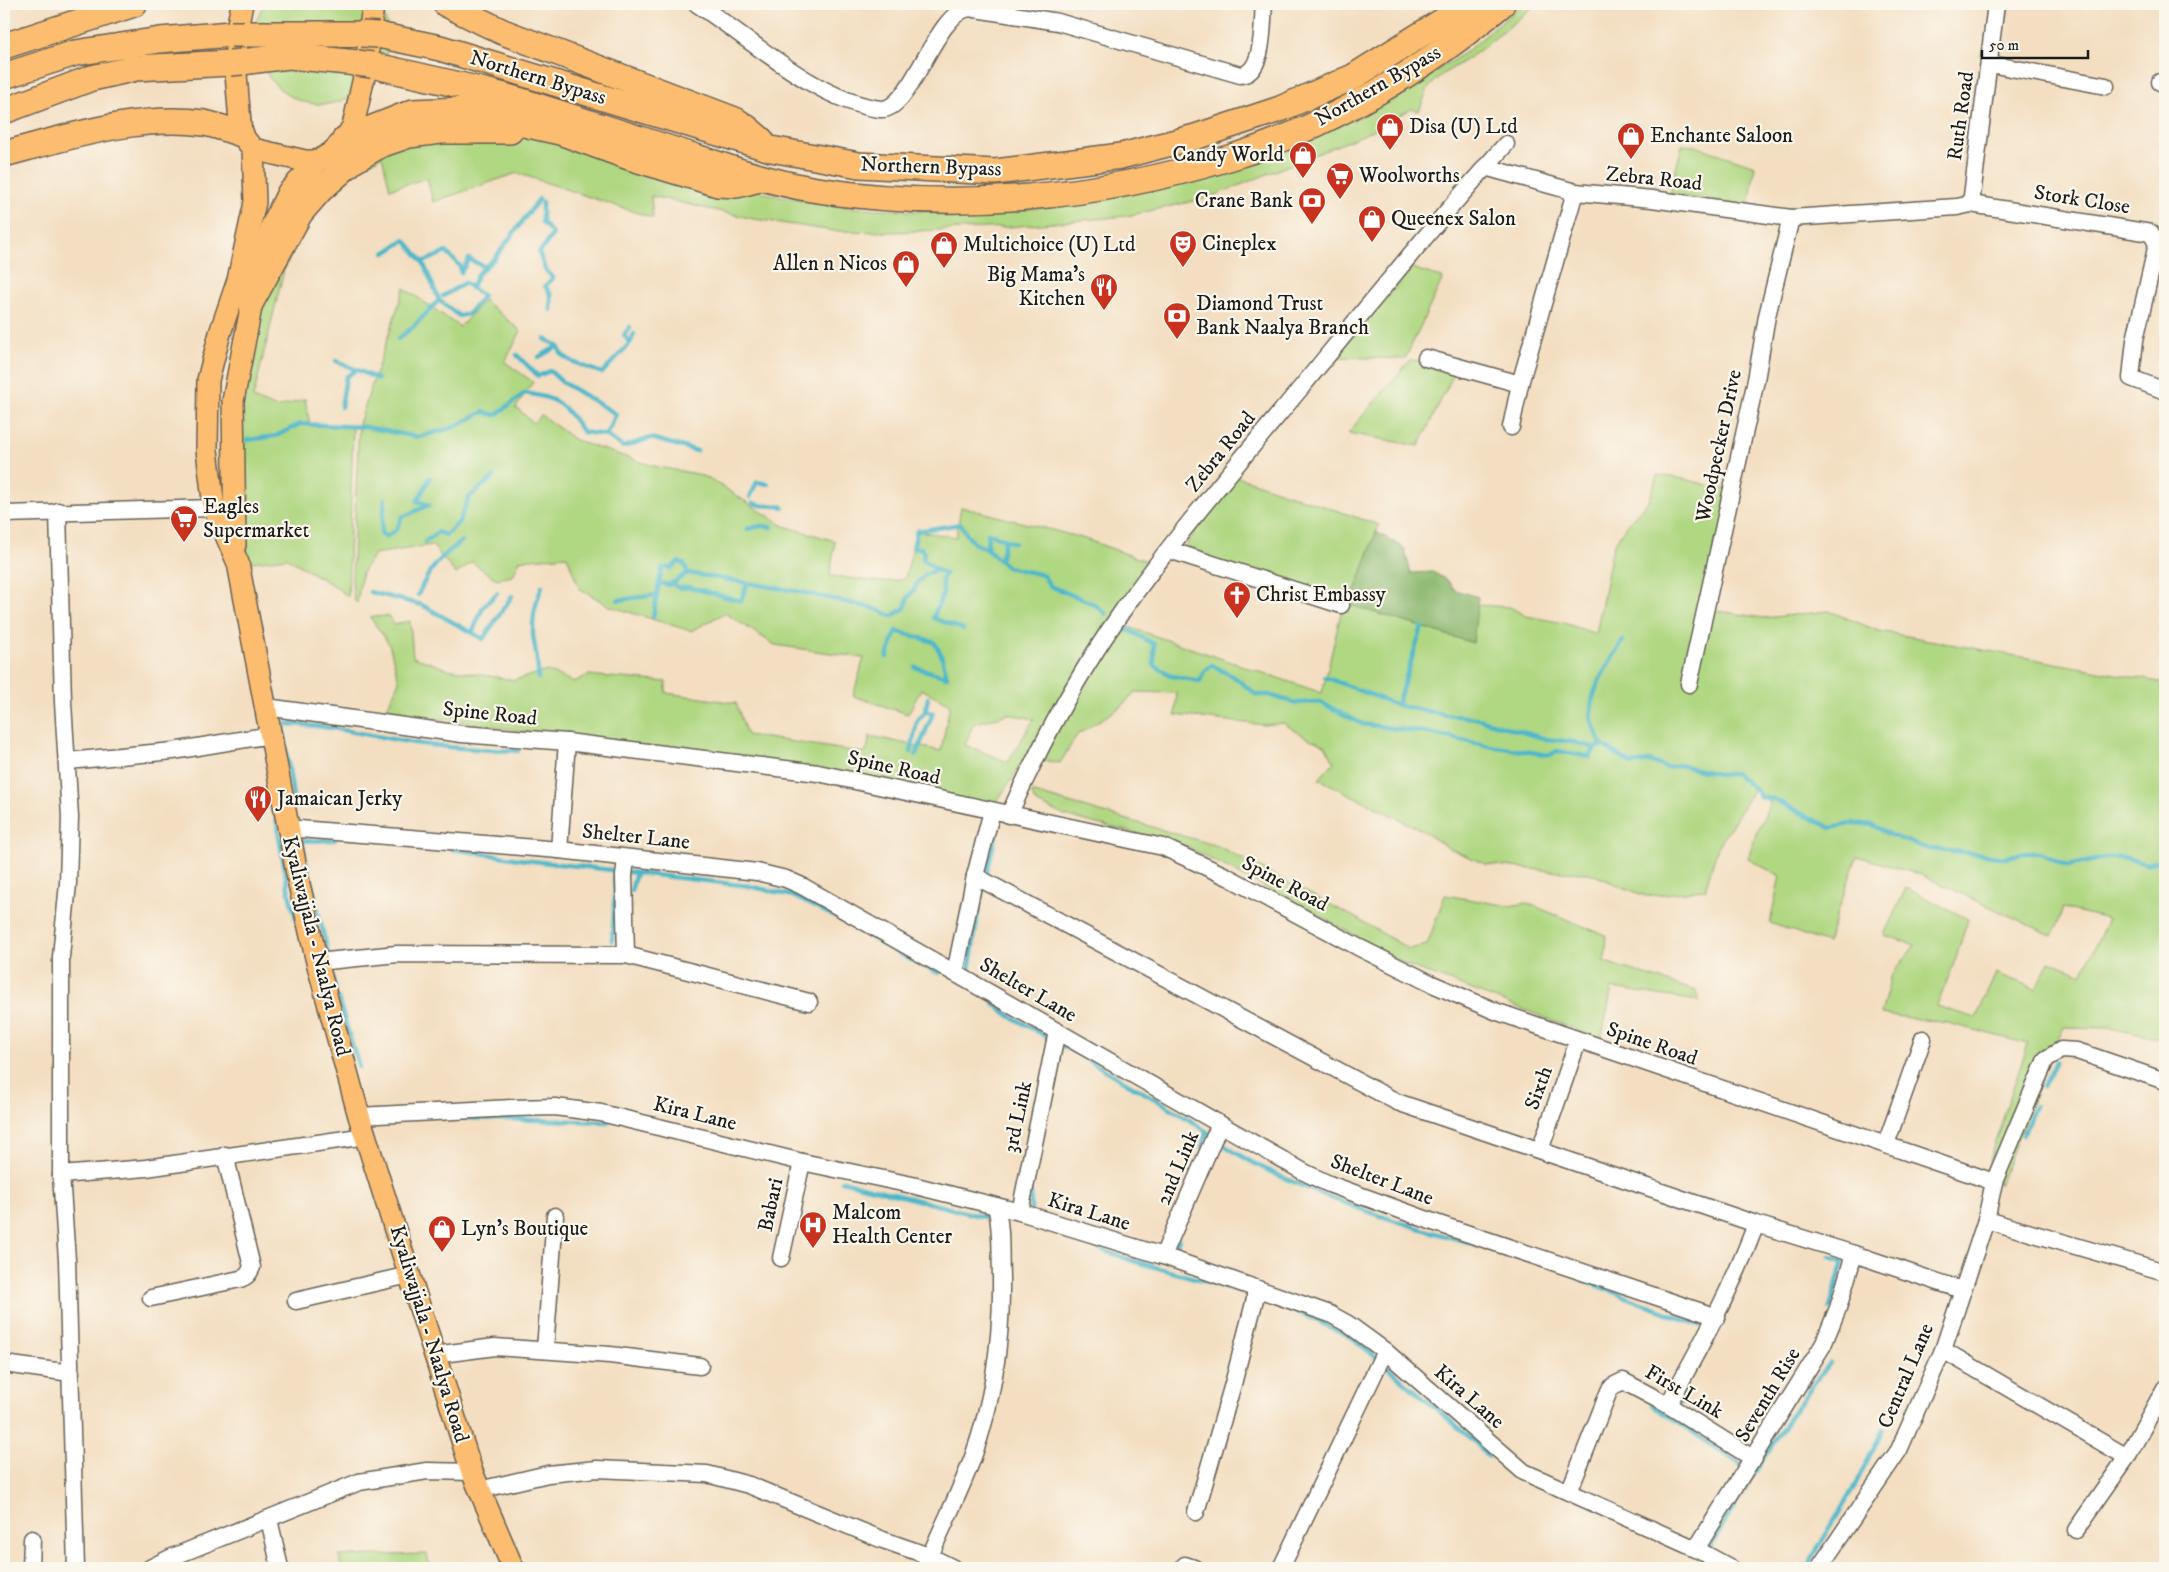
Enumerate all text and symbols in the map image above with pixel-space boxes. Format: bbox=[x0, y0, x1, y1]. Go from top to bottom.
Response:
scale bar bbox=[1982, 28, 2088, 60]
text: 50 m bbox=[1989, 36, 2019, 55]
street label: Northern Bypass bbox=[1310, 39, 1446, 133]
street label: Northern Bypass bbox=[467, 45, 609, 111]
street label: Ruth Road bbox=[1942, 69, 1980, 162]
shop icon: Disa (U) Ltd bbox=[1375, 112, 1405, 151]
place label: Disa (U) Ltd bbox=[1409, 114, 1518, 140]
shop icon: Enchante Saloon bbox=[1616, 121, 1646, 160]
place label: Enchante Saloon bbox=[1650, 123, 1793, 149]
shop icon: Candy World bbox=[1288, 140, 1318, 179]
place label: Candy World bbox=[1173, 142, 1285, 168]
street label: Northern Bypass bbox=[860, 152, 1002, 182]
supermarket icon: Woolworths bbox=[1325, 161, 1355, 200]
street label: Zebra Road bbox=[1605, 161, 1704, 197]
place label: Woolworths bbox=[1358, 163, 1460, 189]
street label: Stork Close bbox=[2032, 180, 2132, 220]
bank icon: Crane Bank bbox=[1297, 186, 1327, 225]
place label: Crane Bank bbox=[1195, 188, 1294, 214]
shop icon: Queenex Salon bbox=[1357, 204, 1387, 243]
place label: Queenex Salon bbox=[1391, 206, 1516, 232]
theatre icon: Cineplex bbox=[1168, 229, 1198, 268]
shop icon: Multichoice (U) Ltd bbox=[929, 230, 959, 269]
place label: Cineplex bbox=[1202, 231, 1277, 257]
place label: Multichoice (U) Ltd bbox=[963, 232, 1136, 258]
shop icon: Allen n Nicos bbox=[891, 249, 921, 288]
place label: Allen n Nicos bbox=[773, 251, 887, 277]
place label: Big Mama’s Kitchen bbox=[987, 262, 1085, 312]
restaurant icon: Big Mama’s Kitchen bbox=[1089, 272, 1119, 311]
place label: Diamond Trust Bank Naalya Branch bbox=[1196, 291, 1369, 341]
bank icon: Diamond Trust Bank Naalya Branch bbox=[1162, 301, 1192, 340]
street label: Woodpecker Drive bbox=[1690, 367, 1748, 526]
street label: Zebra Road bbox=[1180, 406, 1262, 498]
place label: Eagles Supermarket bbox=[203, 494, 310, 544]
supermarket icon: Eagles Supermarket bbox=[169, 504, 199, 543]
church icon: Christ Embassy bbox=[1222, 580, 1252, 619]
place label: Christ Embassy bbox=[1256, 582, 1387, 608]
street label: Spine Road bbox=[442, 696, 539, 732]
street label: Spine Road bbox=[845, 745, 943, 791]
restaurant icon: Jamaican Jerky bbox=[243, 784, 273, 823]
place label: Jamaican Jerky bbox=[275, 786, 403, 812]
street label: Shelter Lane bbox=[581, 818, 691, 856]
street label: Kyaliwajjala - Naalya Road bbox=[276, 833, 356, 1059]
street label: Spine Road bbox=[1237, 850, 1333, 918]
street label: Shelter Lane bbox=[975, 952, 1082, 1028]
street label: Spine Road bbox=[1603, 1016, 1701, 1072]
street label: Sixth bbox=[1519, 1063, 1559, 1113]
street label: 3rd Link bbox=[998, 1078, 1038, 1155]
street label: Kira Lane bbox=[651, 1091, 740, 1137]
street label: 2nd Link bbox=[1151, 1126, 1205, 1209]
street label: Shelter Lane bbox=[1327, 1148, 1437, 1212]
street label: Babari bbox=[753, 1176, 789, 1234]
street label: Kira Lane bbox=[1045, 1187, 1134, 1237]
place label: Malcom Health Center bbox=[832, 1200, 952, 1250]
hospital icon: Malcom Health Center bbox=[798, 1210, 828, 1249]
shop icon: Lyn's Boutique bbox=[427, 1214, 457, 1253]
place label: Lyn's Boutique bbox=[461, 1216, 589, 1242]
street label: Kyaliwajjala - Naalya Road bbox=[384, 1222, 475, 1446]
street label: Central Lane bbox=[1872, 1319, 1940, 1432]
street label: Seventh Rise bbox=[1730, 1343, 1807, 1447]
street label: Kira Lane bbox=[1428, 1359, 1510, 1435]
street label: First Link bbox=[1640, 1359, 1728, 1425]

